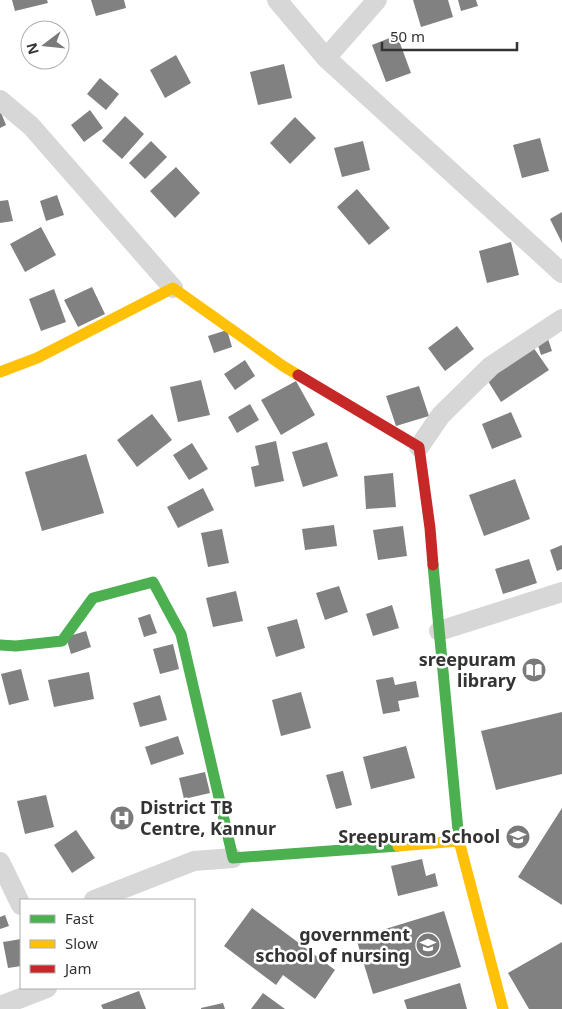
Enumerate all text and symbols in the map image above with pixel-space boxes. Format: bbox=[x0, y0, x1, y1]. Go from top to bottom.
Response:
north arrow bbox=[20, 20, 70, 70]
scale bar bbox=[382, 20, 517, 52]
text: 50 m bbox=[390, 26, 425, 46]
text: N bbox=[21, 41, 43, 57]
place label: sreepuram library bbox=[419, 647, 517, 692]
library icon: sreepuram library bbox=[521, 657, 547, 683]
place label: District TB Centre, Kannur bbox=[140, 795, 276, 840]
hospital icon: District TB Centre, Kannur bbox=[109, 805, 135, 831]
place label: Sreepuram School bbox=[338, 824, 500, 848]
school or university icon: Sreepuram School bbox=[505, 824, 531, 850]
legend bbox=[20, 899, 195, 989]
text: Fast bbox=[65, 908, 94, 928]
place label: government school of nursing bbox=[256, 922, 410, 967]
school or university icon: government school of nursing bbox=[415, 932, 441, 958]
text: Slow bbox=[65, 933, 98, 953]
text: Jam bbox=[63, 958, 92, 978]

